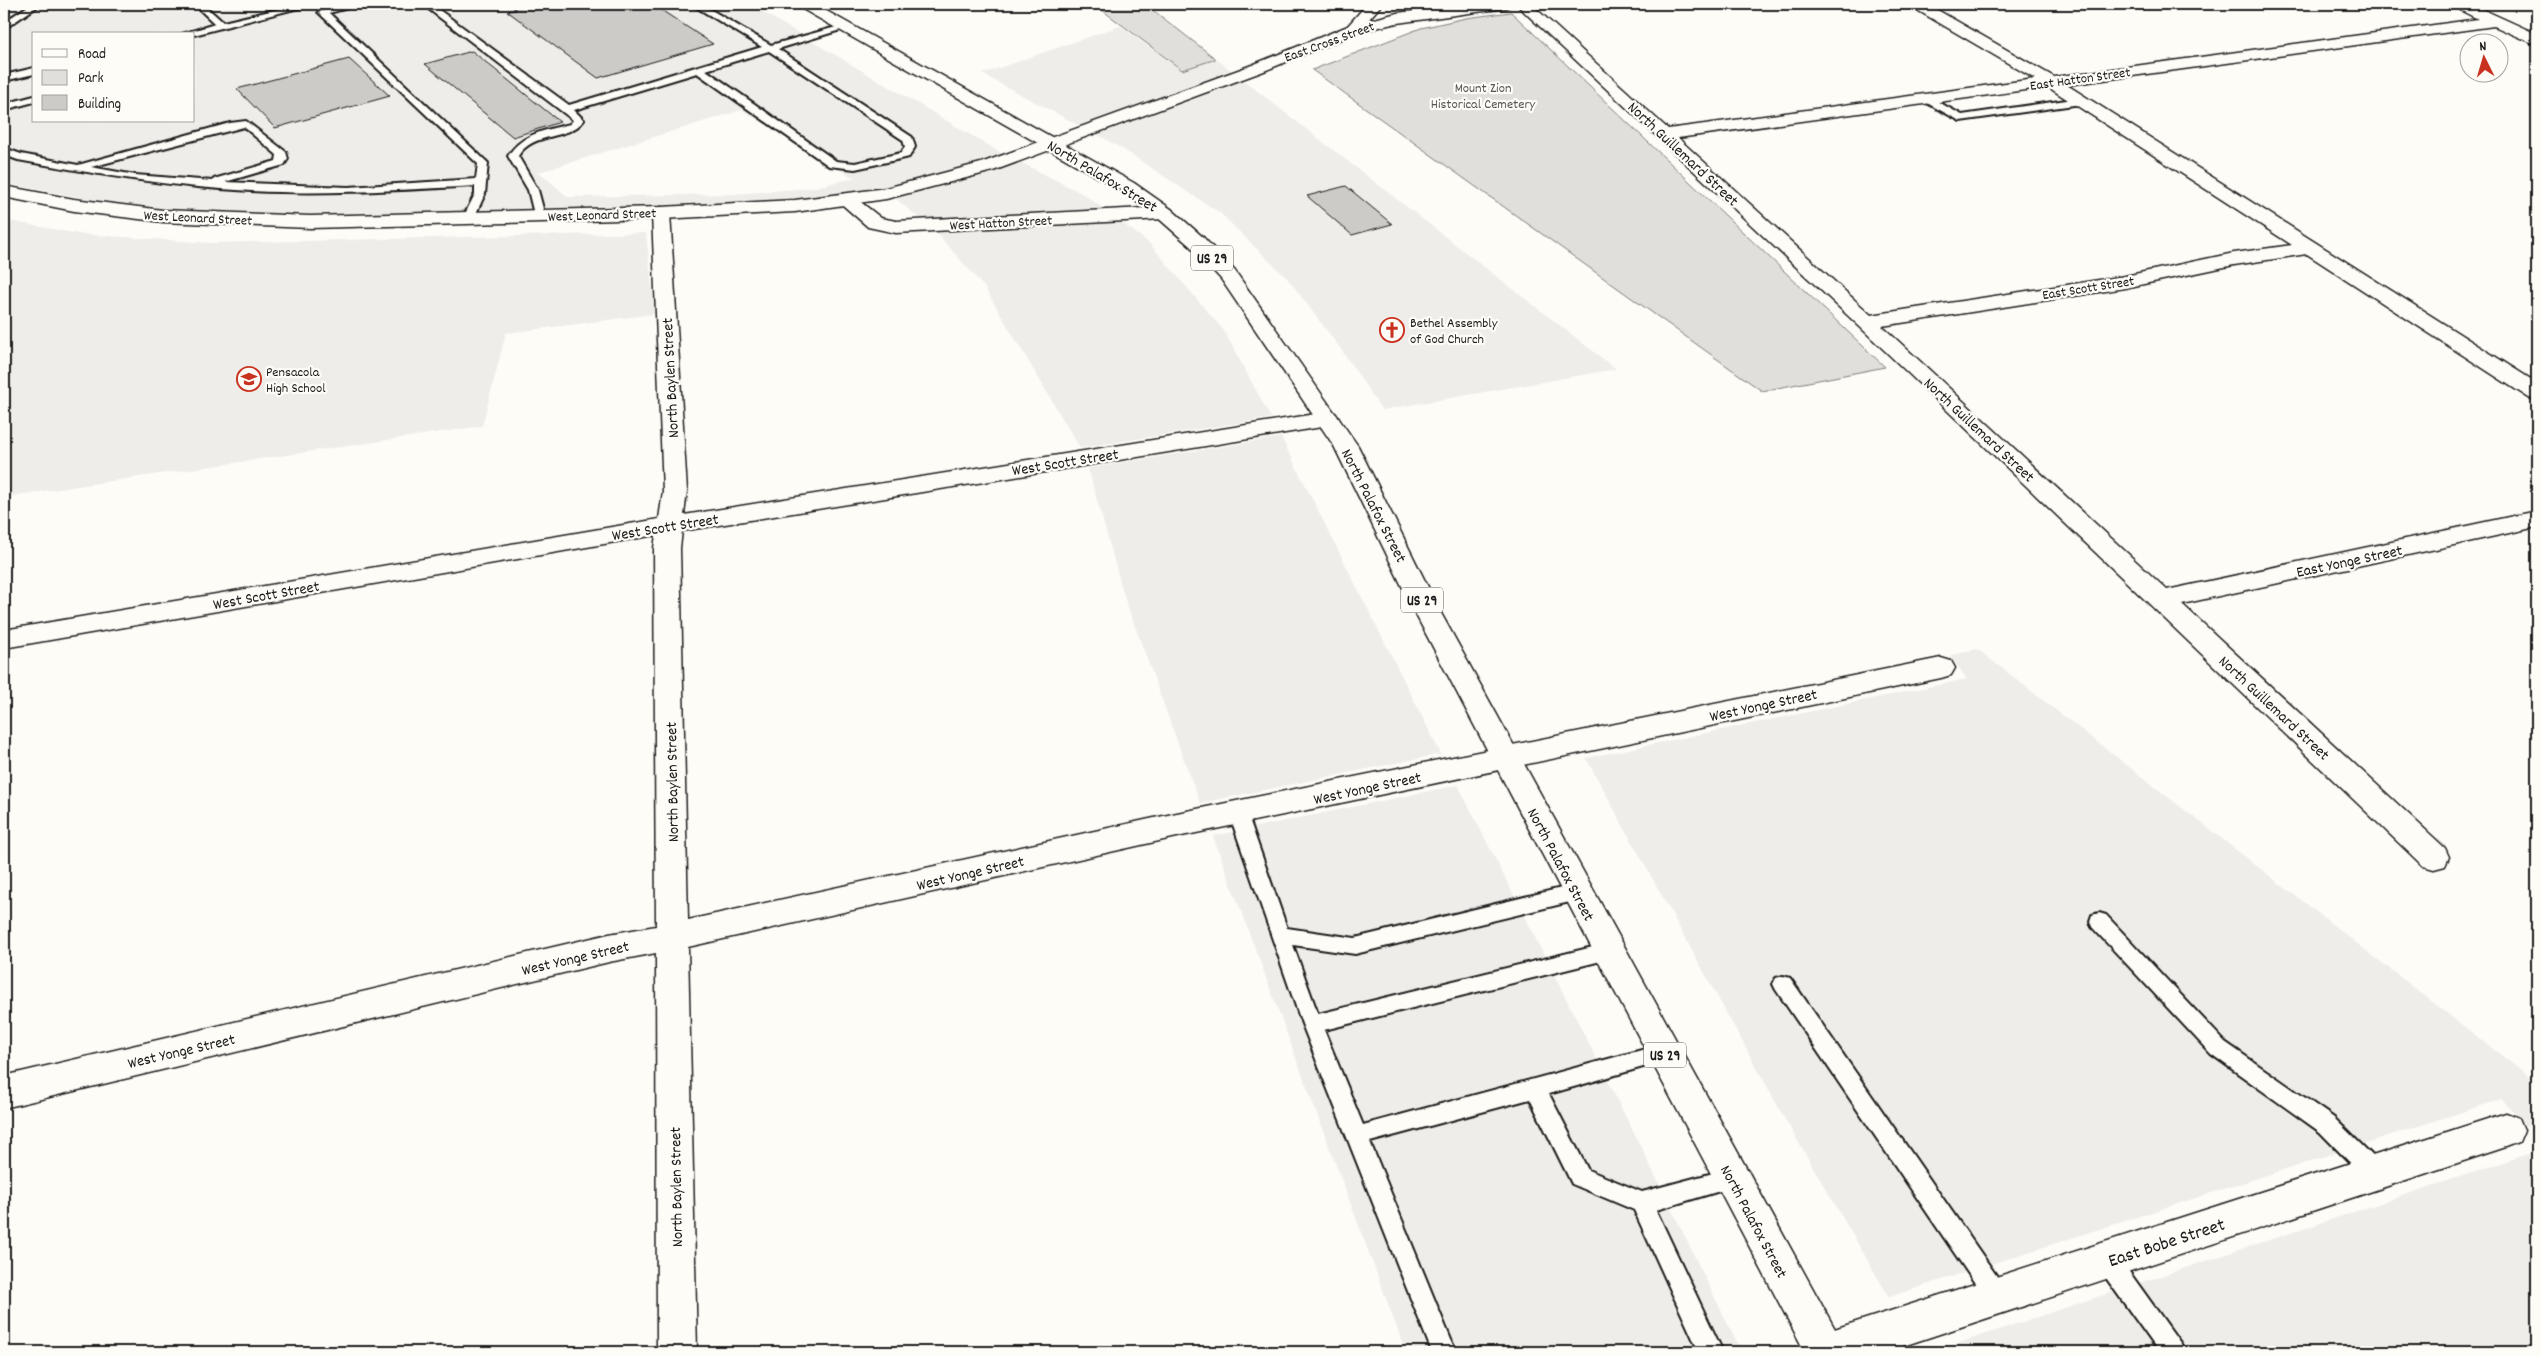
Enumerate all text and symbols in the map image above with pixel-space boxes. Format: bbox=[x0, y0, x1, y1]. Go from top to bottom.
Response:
street label: East Cross Street bbox=[1282, 17, 1378, 68]
legend bbox=[32, 32, 195, 122]
north arrow bbox=[2458, 32, 2508, 82]
text: N bbox=[2479, 37, 2487, 57]
text: Road bbox=[78, 44, 106, 66]
street label: East Hatton Street bbox=[2029, 63, 2132, 97]
text: Park bbox=[78, 68, 104, 90]
park label: Mount Zion Historical Cemetery bbox=[1431, 79, 1536, 115]
text: Building bbox=[78, 94, 121, 116]
street label: North Guillemard Street bbox=[1621, 97, 1743, 213]
street label: North Palafox Street bbox=[1042, 135, 1161, 219]
street label: West Leonard Street bbox=[547, 204, 657, 228]
street label: West Leonard Street bbox=[143, 206, 253, 232]
street label: West Hatton Street bbox=[949, 211, 1053, 237]
road number: US 29 bbox=[1191, 246, 1233, 270]
street label: East Scott Street bbox=[2041, 272, 2136, 306]
place label: Bethel Assembly of God Church bbox=[1410, 314, 1498, 350]
street label: North Baylen Street bbox=[657, 317, 686, 438]
church icon: Bethel Assembly of God Church bbox=[1379, 317, 1405, 343]
place label: Pensacola High School bbox=[266, 363, 326, 399]
school or university icon: Pensacola High School bbox=[236, 366, 262, 392]
street label: North Guillemard Street bbox=[1917, 373, 2039, 489]
street label: West Scott Street bbox=[1011, 444, 1120, 483]
street label: North Palafox Street bbox=[1334, 445, 1411, 567]
street label: West Scott Street bbox=[611, 509, 720, 548]
street label: East Yonge Street bbox=[2294, 540, 2405, 585]
street label: West Scott Street bbox=[212, 576, 321, 617]
road number: US 29 bbox=[1401, 588, 1443, 612]
street label: North Guillemard Street bbox=[2212, 651, 2334, 767]
street label: West Yonge Street bbox=[1708, 684, 1820, 729]
street label: North Baylen Street bbox=[661, 722, 686, 842]
street label: West Yonge Street bbox=[1312, 767, 1424, 812]
street label: North Palafox Street bbox=[1520, 805, 1599, 926]
street label: West Yonge Street bbox=[915, 851, 1027, 898]
street label: West Yonge Street bbox=[520, 936, 632, 983]
street label: West Yonge Street bbox=[126, 1029, 238, 1076]
road number: US 29 bbox=[1644, 1042, 1686, 1068]
street label: North Baylen Street bbox=[665, 1127, 690, 1247]
street label: North Palafox Street bbox=[1713, 1162, 1792, 1283]
street label: East Bobe Street bbox=[2105, 1213, 2229, 1276]

